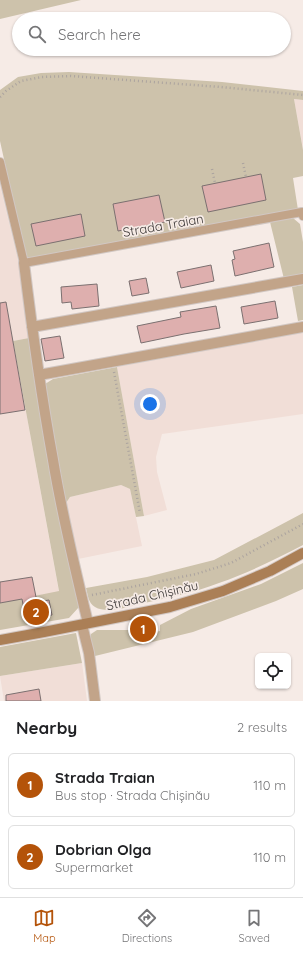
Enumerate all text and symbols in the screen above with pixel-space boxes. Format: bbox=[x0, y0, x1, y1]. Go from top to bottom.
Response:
search box bbox=[12, 12, 291, 56]
icon: search bbox=[26, 23, 48, 45]
text: Search here bbox=[58, 25, 141, 44]
street label: Strada Traian bbox=[121, 210, 205, 240]
your location bbox=[140, 394, 160, 414]
street label: Strada Chișinău bbox=[104, 577, 200, 613]
pin: 2 bbox=[23, 597, 49, 627]
pin: 1 bbox=[130, 614, 156, 644]
map controls bbox=[255, 653, 291, 689]
button: locate bbox=[255, 653, 291, 689]
text: Nearby bbox=[16, 717, 77, 738]
text: 2 results bbox=[237, 719, 287, 735]
text: Strada Traian bbox=[55, 768, 155, 787]
text: 1 bbox=[27, 777, 33, 793]
text: 110 m bbox=[253, 777, 286, 793]
text: Bus stop · Strada Chișinău bbox=[55, 787, 210, 803]
text: Dobrian Olga bbox=[55, 840, 151, 859]
text: 2 bbox=[26, 849, 34, 865]
text: 110 m bbox=[253, 849, 286, 865]
text: Supermarket bbox=[55, 859, 133, 875]
tab: Map bbox=[33, 907, 56, 945]
tab: Directions bbox=[122, 907, 172, 945]
tab: Saved bbox=[238, 907, 270, 945]

